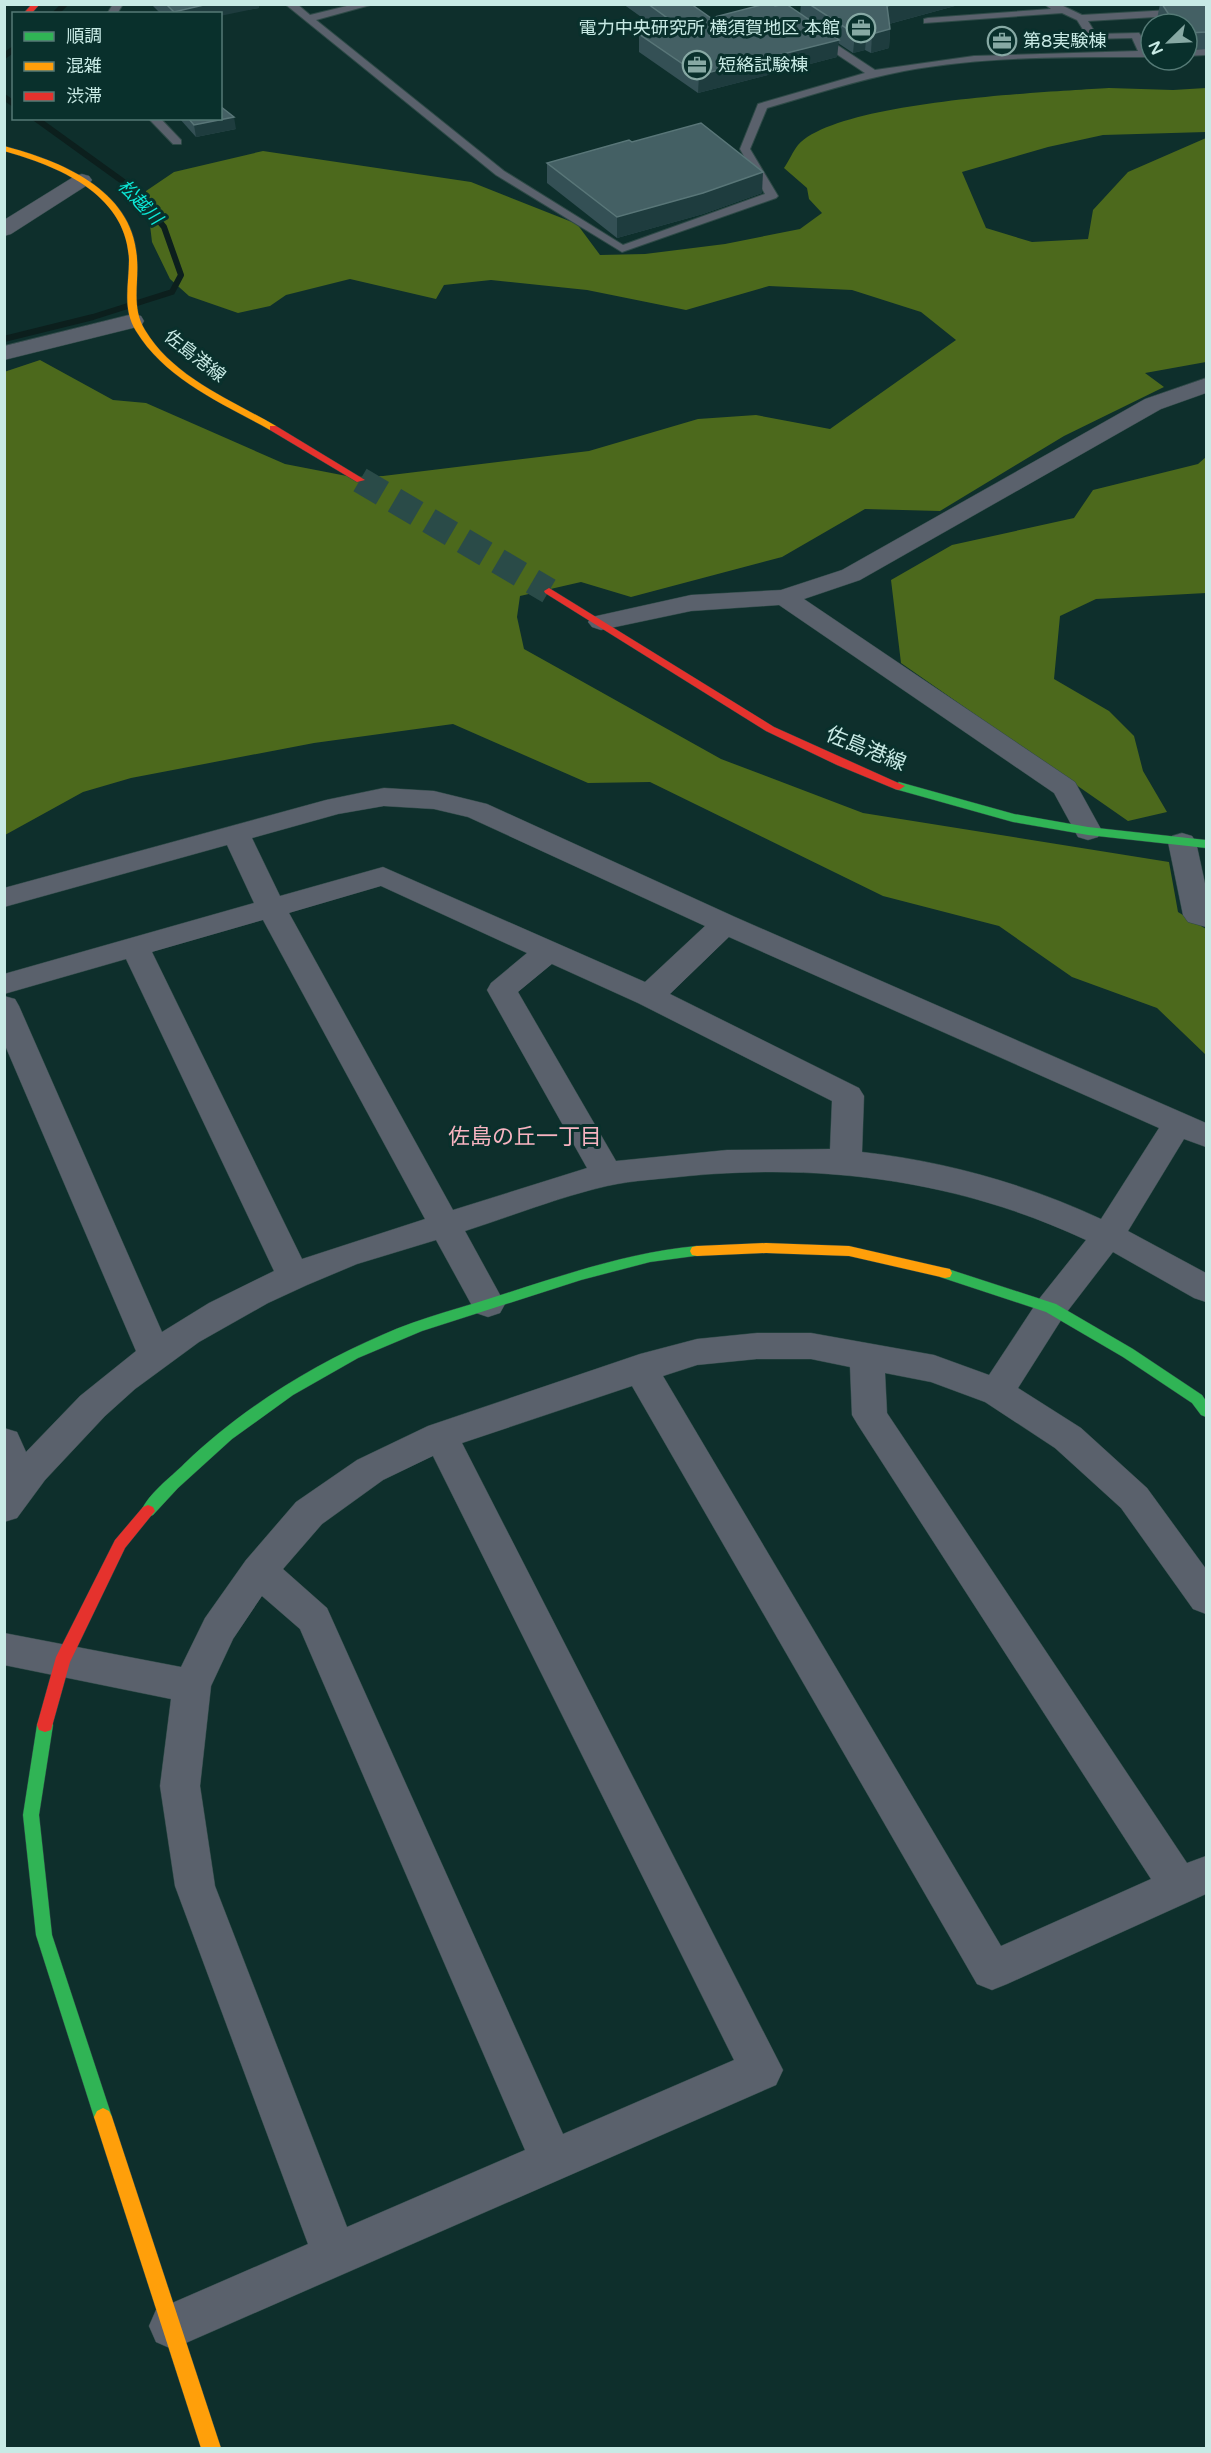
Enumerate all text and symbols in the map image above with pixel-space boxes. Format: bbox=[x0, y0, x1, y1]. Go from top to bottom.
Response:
legend bbox=[12, 12, 222, 120]
office icon: 電力中央研究所 横須賀地区 本館 bbox=[845, 12, 877, 44]
north arrow bbox=[1139, 12, 1199, 72]
place label: 電力中央研究所 横須賀地区 本館 bbox=[579, 17, 840, 39]
text: 順調 bbox=[66, 25, 102, 47]
office icon: 第8実験棟 bbox=[986, 25, 1018, 57]
place label: 第8実験棟 bbox=[1023, 30, 1106, 52]
text: N bbox=[1144, 38, 1168, 58]
office icon: 短絡試験棟 bbox=[681, 49, 713, 81]
place label: 短絡試験棟 bbox=[718, 54, 808, 76]
text: 混雑 bbox=[66, 55, 102, 77]
text: 渋滞 bbox=[66, 85, 102, 107]
water label: 松越川 bbox=[113, 175, 168, 231]
street label: 佐島港線 bbox=[160, 325, 230, 387]
street label: 佐島港線 bbox=[822, 722, 910, 776]
district label: 佐島の丘一丁目 bbox=[448, 1124, 602, 1150]

